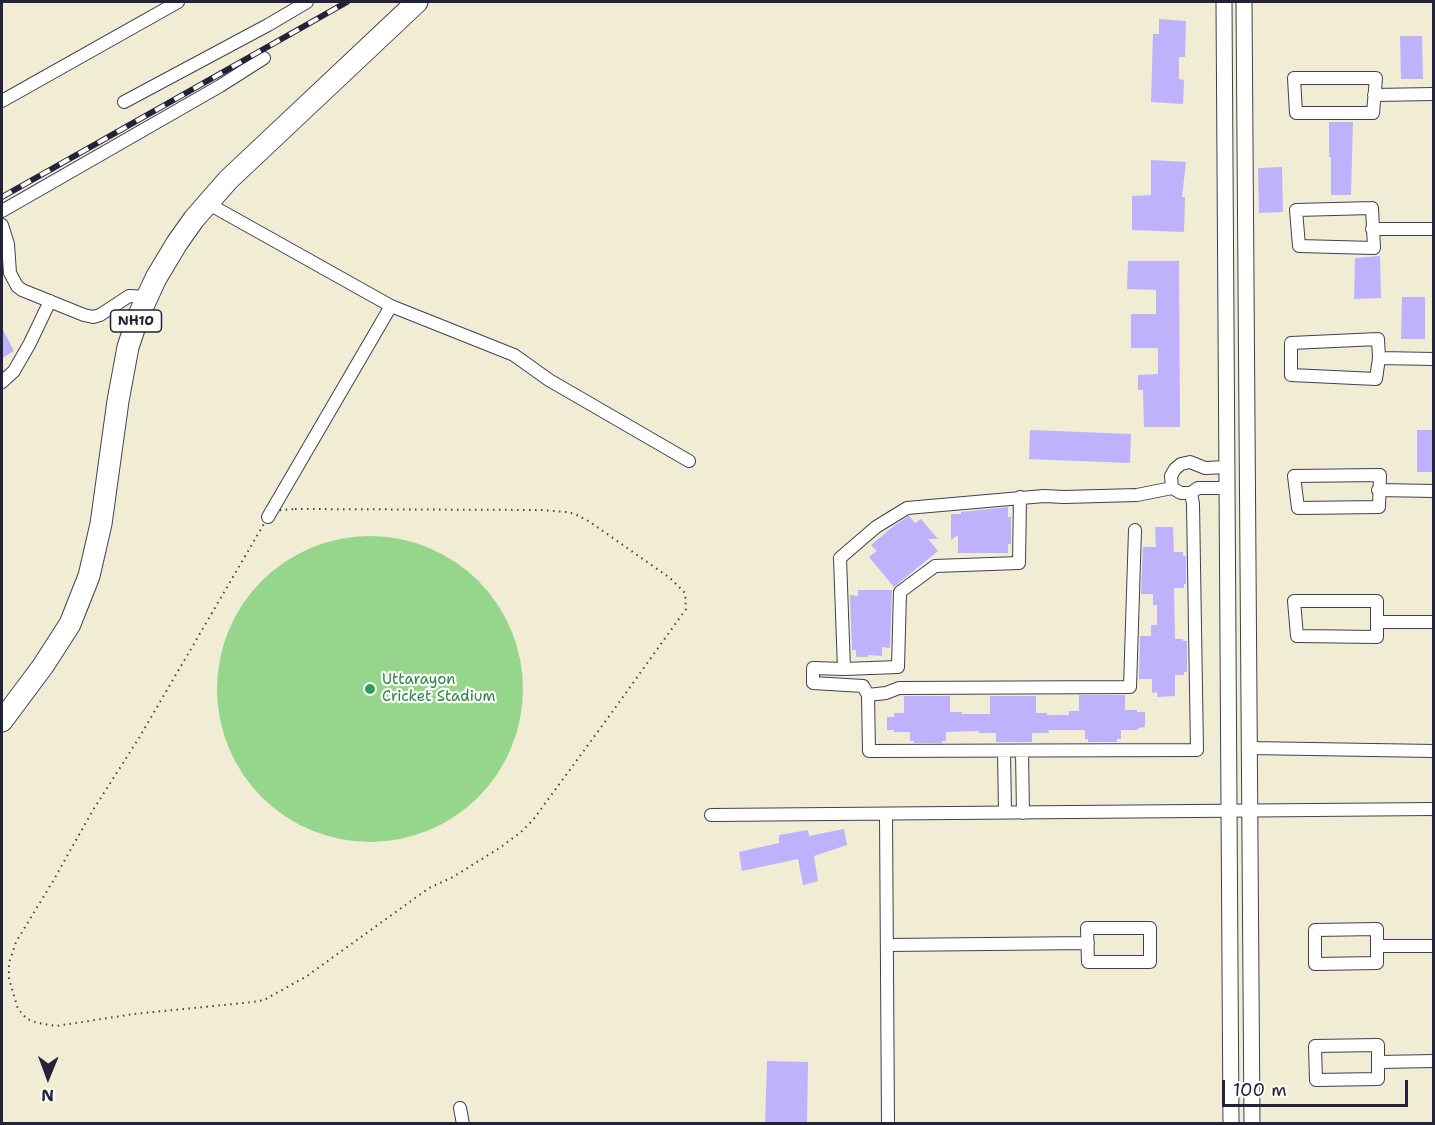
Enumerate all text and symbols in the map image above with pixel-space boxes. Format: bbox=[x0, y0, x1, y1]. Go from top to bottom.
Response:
road number: NH10 bbox=[110, 310, 162, 332]
place label: Uttarayon Cricket Stadium bbox=[382, 671, 495, 706]
marker: Uttarayon Cricket Stadium bbox=[363, 682, 377, 696]
north arrow bbox=[18, 1047, 78, 1107]
scale bar bbox=[1225, 1068, 1411, 1106]
text: 100 m bbox=[1233, 1078, 1287, 1102]
text: N bbox=[41, 1085, 54, 1106]

